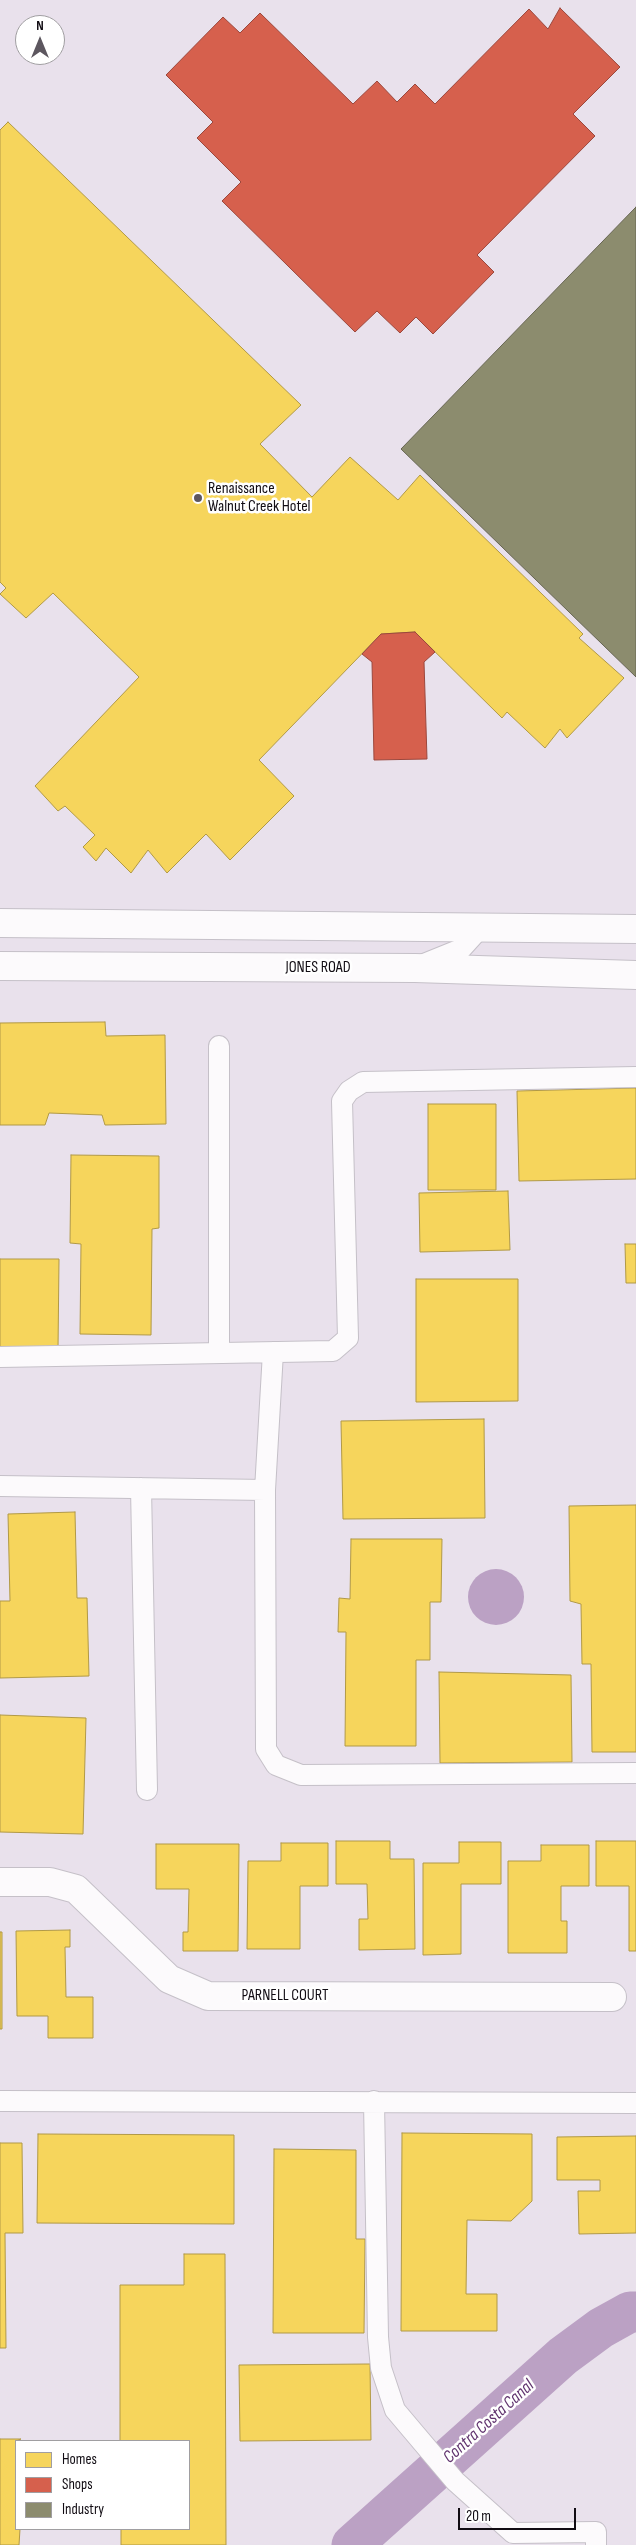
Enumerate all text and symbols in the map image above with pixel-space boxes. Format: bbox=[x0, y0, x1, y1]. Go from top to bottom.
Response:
north arrow bbox=[15, 15, 65, 65]
text: N bbox=[36, 17, 44, 34]
place label: Renaissance Walnut Creek Hotel bbox=[208, 479, 311, 517]
marker: Renaissance Walnut Creek Hotel bbox=[192, 492, 204, 504]
street label: JONES ROAD bbox=[285, 958, 351, 978]
street label: PARNELL COURT bbox=[242, 1986, 328, 2006]
water label: Contra Costa Canal bbox=[439, 2376, 539, 2468]
legend bbox=[15, 2440, 190, 2530]
text: Homes bbox=[62, 2450, 97, 2469]
text: Shops bbox=[62, 2475, 93, 2494]
scale bar bbox=[461, 2498, 578, 2530]
text: Industry bbox=[62, 2500, 104, 2519]
text: 20 m bbox=[466, 2507, 491, 2526]

